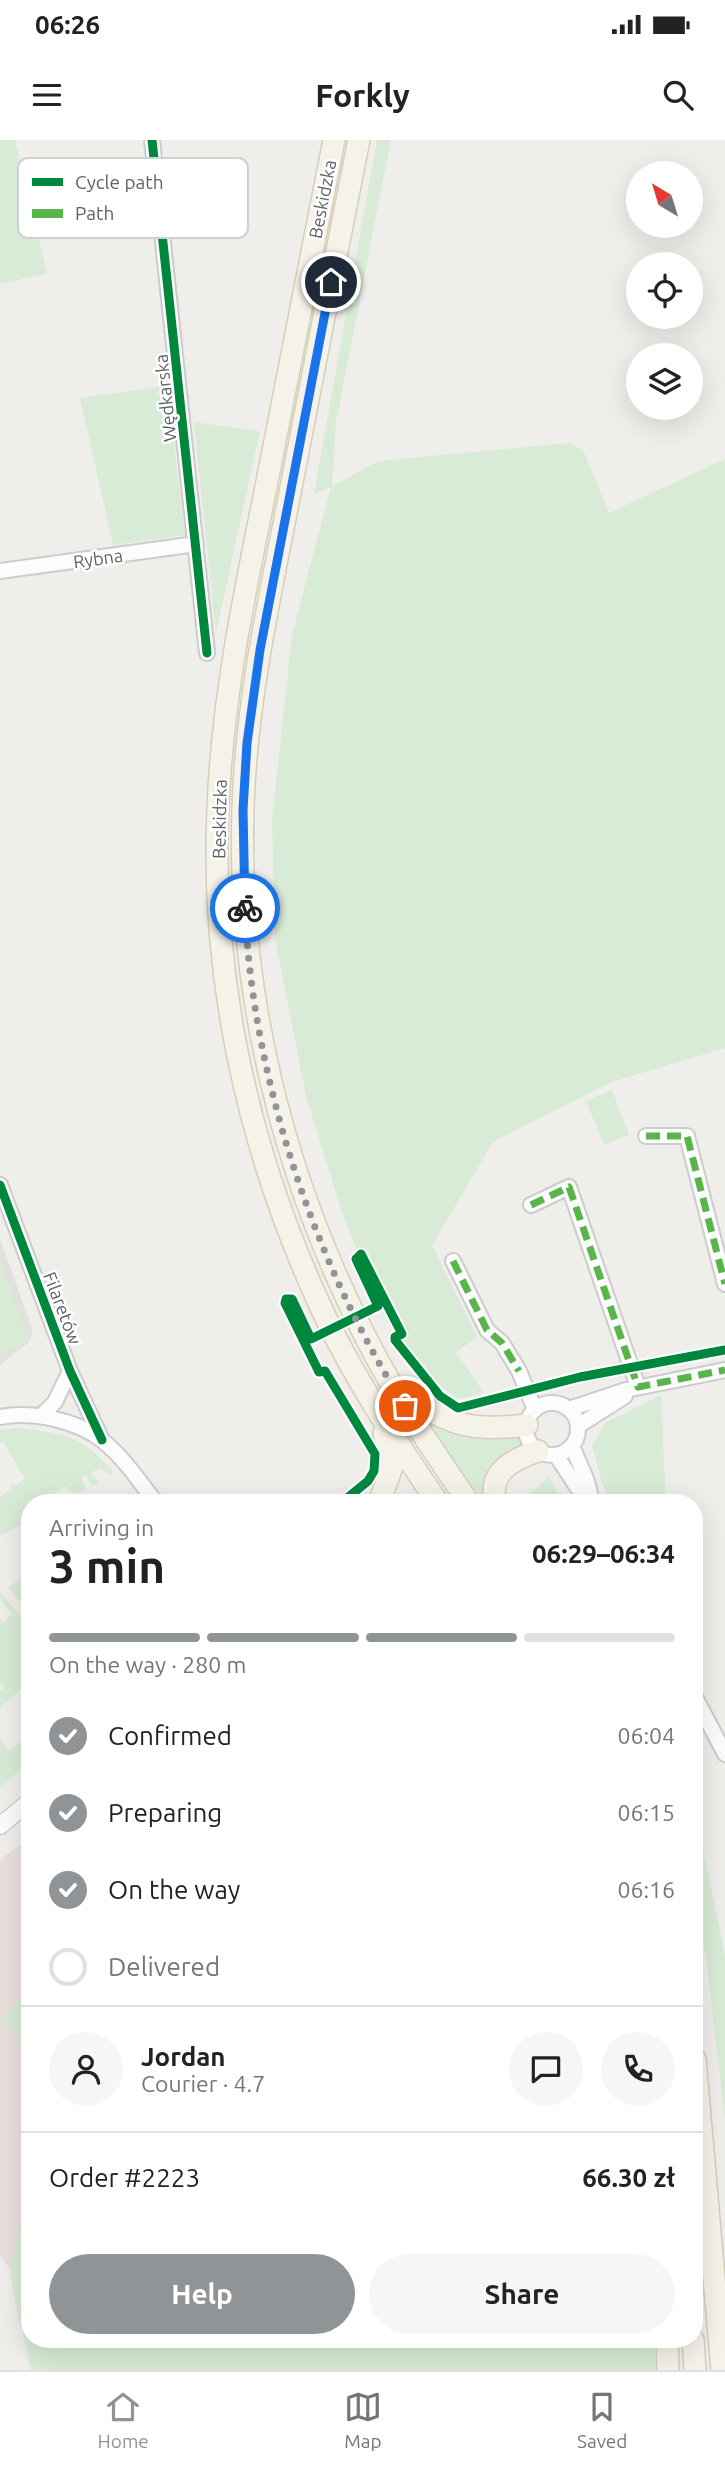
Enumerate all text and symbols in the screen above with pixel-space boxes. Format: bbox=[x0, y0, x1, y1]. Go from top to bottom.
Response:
text: 06:26 bbox=[35, 10, 100, 39]
icon: menu bbox=[28, 76, 66, 114]
icon: search bbox=[659, 76, 697, 114]
text: Forkly bbox=[315, 77, 410, 113]
legend bbox=[18, 158, 248, 238]
street label: Beskidzka bbox=[305, 158, 339, 240]
north arrow bbox=[626, 161, 704, 238]
map controls bbox=[626, 161, 703, 420]
text: Cycle path bbox=[75, 171, 164, 193]
text: Path bbox=[75, 202, 114, 224]
pin bbox=[301, 252, 361, 312]
button: locate bbox=[626, 252, 703, 329]
icon: home bbox=[312, 263, 350, 301]
button: layers bbox=[626, 343, 703, 420]
street label: Wędkarska bbox=[150, 353, 180, 443]
street label: Rybna bbox=[72, 545, 124, 571]
street label: Beskidzka bbox=[208, 779, 230, 859]
courier bbox=[210, 873, 280, 943]
icon: bike bbox=[226, 889, 264, 927]
street label: Filaretów bbox=[40, 1269, 86, 1347]
pin bbox=[375, 1376, 435, 1436]
icon: bag bbox=[386, 1387, 424, 1425]
text: Arriving in bbox=[49, 1515, 154, 1540]
text: 06:29–06:34 bbox=[532, 1539, 675, 1568]
text: 3 min bbox=[49, 1540, 165, 1592]
text: On the way · 280 m bbox=[49, 1652, 246, 1677]
icon: check bbox=[49, 1717, 87, 1755]
text: Confirmed bbox=[108, 1721, 232, 1750]
text: 06:04 bbox=[617, 1723, 675, 1748]
icon: check bbox=[49, 1794, 87, 1832]
text: Preparing bbox=[108, 1798, 222, 1827]
text: 06:15 bbox=[617, 1800, 675, 1825]
icon: check bbox=[49, 1871, 87, 1909]
text: On the way bbox=[108, 1875, 240, 1904]
text: 06:16 bbox=[617, 1877, 675, 1902]
text: Delivered bbox=[108, 1952, 220, 1981]
button: person bbox=[49, 2032, 123, 2106]
button: chat bbox=[509, 2032, 583, 2106]
button: phone bbox=[601, 2032, 675, 2106]
text: Jordan bbox=[141, 2042, 226, 2071]
text: Courier · 4.7 bbox=[141, 2071, 265, 2096]
text: Order #2223 bbox=[49, 2163, 200, 2192]
text: 66.30 zł bbox=[582, 2163, 675, 2192]
button: Help bbox=[49, 2254, 355, 2334]
button: Share bbox=[369, 2254, 675, 2334]
tab: Home bbox=[98, 2388, 149, 2452]
tab: Map bbox=[344, 2388, 382, 2452]
tab: Saved bbox=[577, 2388, 627, 2452]

